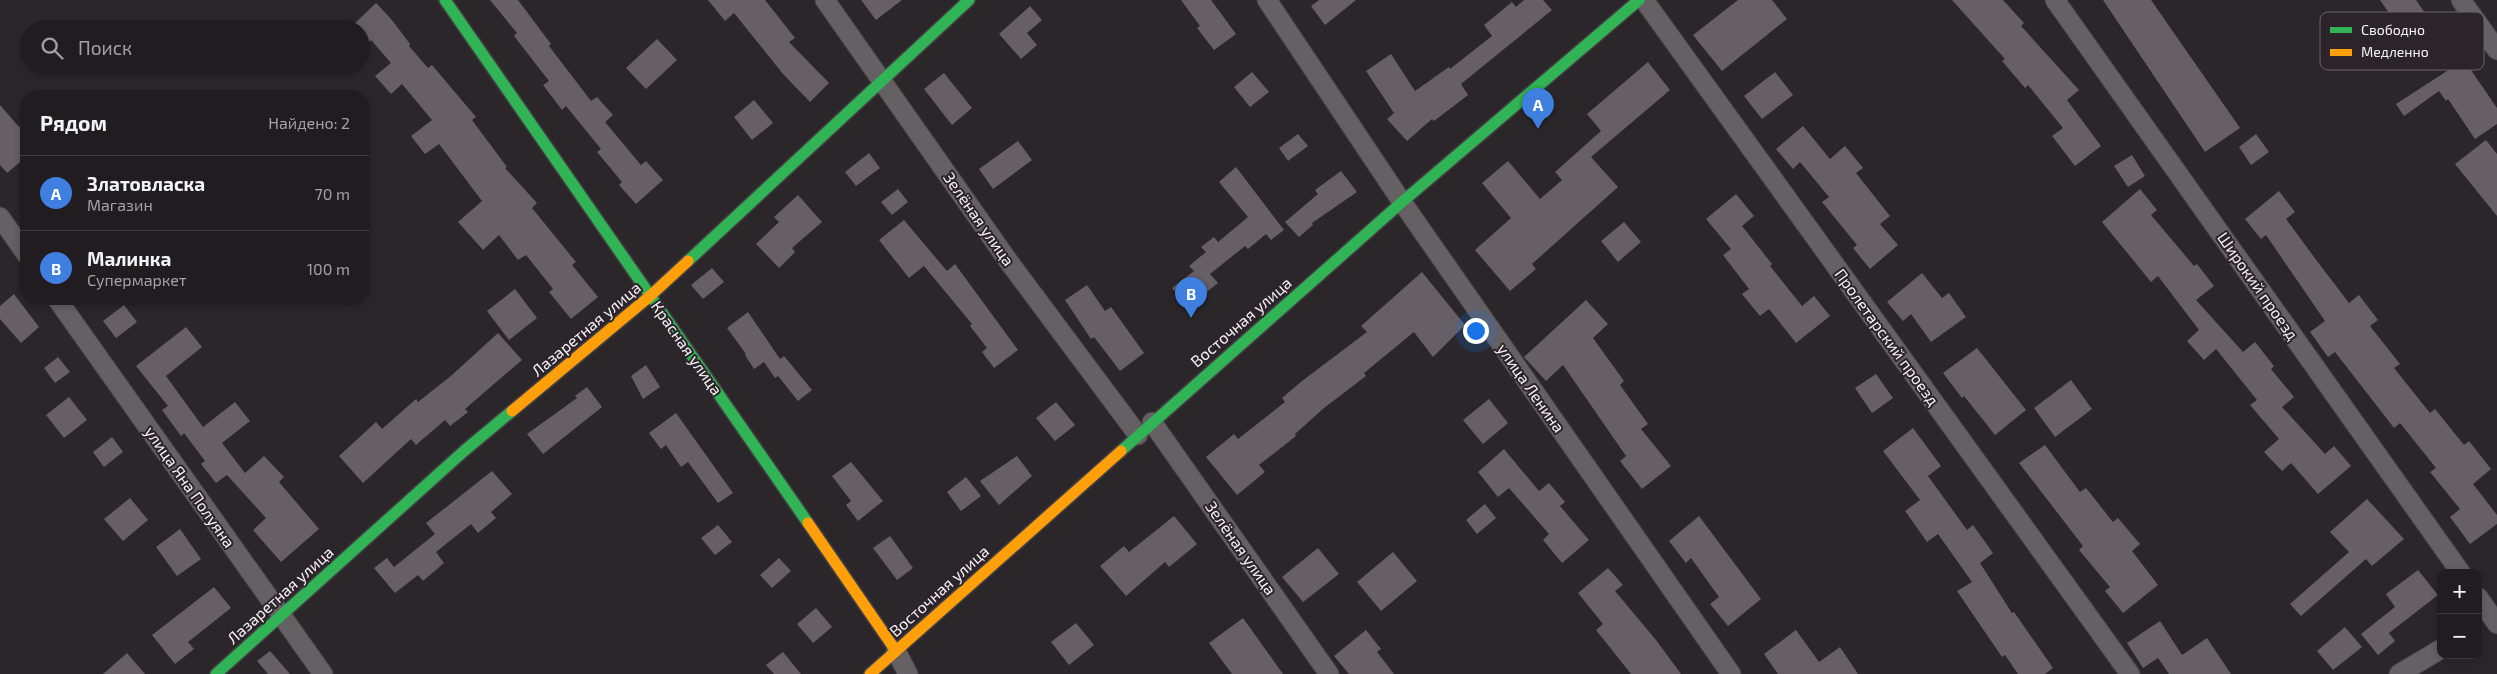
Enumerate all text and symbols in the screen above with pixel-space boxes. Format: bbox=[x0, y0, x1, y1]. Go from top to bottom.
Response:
legend bbox=[2320, 12, 2484, 70]
search box bbox=[20, 20, 370, 75]
text: Свободно bbox=[2361, 21, 2425, 38]
icon: search bbox=[38, 34, 66, 62]
text: Поиск bbox=[78, 36, 132, 59]
text: Медленно bbox=[2361, 43, 2429, 60]
pin: A bbox=[1522, 88, 1554, 129]
text: Рядом bbox=[40, 110, 107, 135]
text: Найдено: 2 bbox=[268, 113, 350, 132]
street label: Зелёная улица bbox=[939, 168, 1019, 270]
text: Златовласка bbox=[87, 172, 205, 195]
text: A bbox=[51, 184, 61, 203]
text: 70 m bbox=[315, 184, 350, 203]
text: Магазин bbox=[87, 195, 153, 214]
street label: Широкий проезд bbox=[2214, 228, 2303, 343]
text: Малинка bbox=[87, 247, 171, 270]
text: B bbox=[51, 259, 61, 278]
text: 100 m bbox=[307, 259, 350, 278]
street label: Пролетарский проезд bbox=[1831, 264, 1943, 409]
text: Супермаркет bbox=[87, 270, 186, 289]
street label: Восточная улица bbox=[1186, 273, 1296, 371]
street label: Лазаретная улица bbox=[527, 277, 645, 381]
pin: B bbox=[1175, 277, 1207, 318]
street label: Красная улица bbox=[647, 297, 727, 399]
your location bbox=[1463, 318, 1489, 344]
street label: улица Ленина bbox=[1493, 340, 1569, 436]
street label: улица Яна Полуяна bbox=[141, 422, 239, 552]
street label: Зелёная улица bbox=[1201, 497, 1281, 599]
street label: Восточная улица bbox=[885, 541, 993, 641]
street label: Лазаретная улица bbox=[223, 542, 337, 648]
map controls bbox=[2437, 569, 2482, 659]
button: + bbox=[2437, 569, 2482, 614]
button: − bbox=[2437, 614, 2482, 659]

